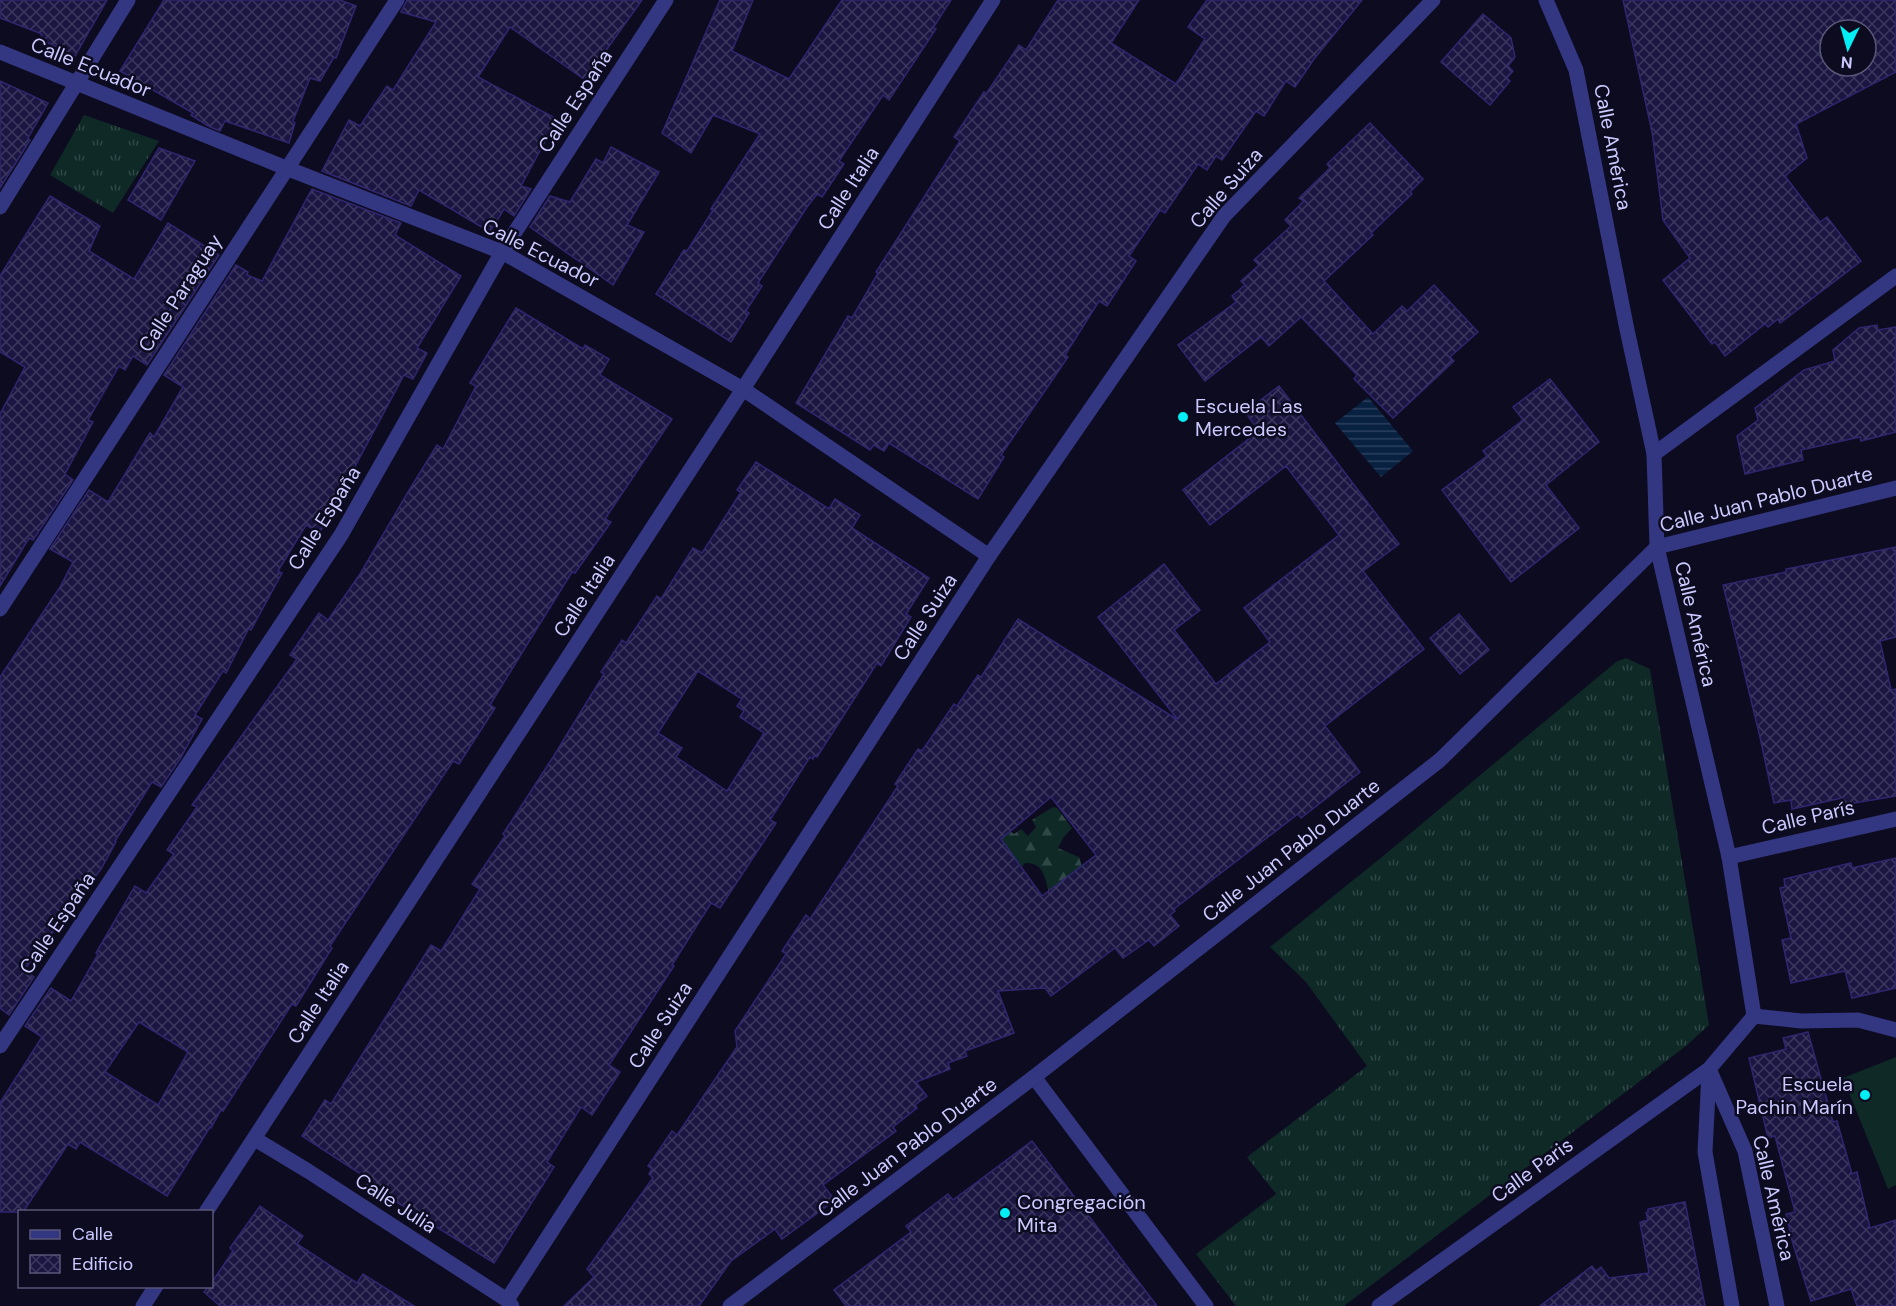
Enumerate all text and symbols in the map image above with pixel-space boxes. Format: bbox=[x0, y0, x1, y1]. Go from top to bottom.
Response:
north arrow bbox=[1818, 18, 1878, 78]
street label: Calle Ecuador bbox=[27, 31, 155, 103]
street label: Calle España bbox=[532, 44, 618, 158]
text: N bbox=[1840, 51, 1853, 73]
street label: Calle América bbox=[1588, 82, 1638, 212]
street label: Calle Italia bbox=[811, 141, 885, 235]
street label: Calle Suiza bbox=[1184, 142, 1268, 234]
street label: Calle Ecuador bbox=[478, 212, 604, 294]
street label: Calle Paraguay bbox=[132, 229, 228, 357]
place label: Escuela Las Mercedes bbox=[1195, 393, 1303, 442]
marker: Escuela Las Mercedes bbox=[1176, 410, 1190, 424]
street label: Calle Juan Pablo Duarte bbox=[1657, 460, 1875, 538]
street label: Calle España bbox=[282, 461, 366, 575]
street label: Calle Italia bbox=[547, 548, 621, 642]
street label: Calle América bbox=[1669, 559, 1723, 689]
street label: Calle Suiza bbox=[887, 569, 963, 665]
street label: Calle Juan Pablo Duarte bbox=[1197, 772, 1385, 928]
street label: Calle París bbox=[1759, 794, 1857, 840]
street label: Calle España bbox=[13, 867, 101, 979]
street label: Calle Italia bbox=[281, 955, 355, 1049]
street label: Calle Suiza bbox=[622, 977, 698, 1073]
street label: Calle Juan Pablo Duarte bbox=[812, 1071, 1002, 1223]
place label: Escuela Pachin Marín bbox=[1735, 1071, 1853, 1120]
marker: Escuela Pachin Marín bbox=[1858, 1088, 1872, 1102]
street label: Calle Paris bbox=[1486, 1132, 1578, 1208]
street label: Calle América bbox=[1747, 1133, 1801, 1263]
street label: Calle Julia bbox=[350, 1167, 442, 1239]
place label: Congregación Mita bbox=[1017, 1189, 1146, 1238]
marker: Congregación Mita bbox=[998, 1206, 1012, 1220]
legend bbox=[18, 1210, 213, 1288]
text: Calle bbox=[72, 1222, 113, 1246]
text: Edificio bbox=[72, 1252, 133, 1276]

